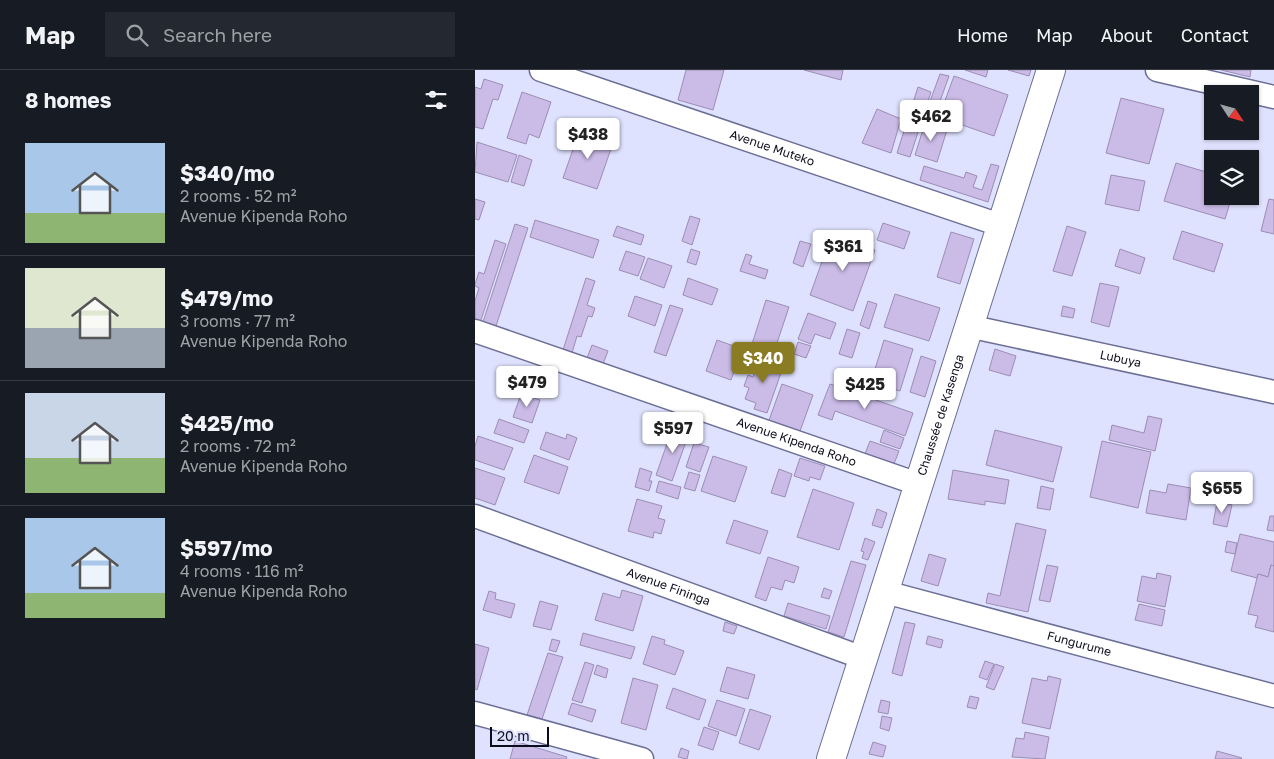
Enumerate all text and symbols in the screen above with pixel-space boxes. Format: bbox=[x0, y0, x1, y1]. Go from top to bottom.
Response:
search box bbox=[105, 12, 455, 57]
text: Map bbox=[25, 20, 75, 49]
icon: search bbox=[123, 21, 151, 49]
text: Search here bbox=[163, 23, 272, 46]
text: Home bbox=[957, 24, 1008, 46]
text: Map bbox=[1036, 24, 1073, 46]
text: About bbox=[1101, 24, 1153, 46]
text: Contact bbox=[1181, 24, 1249, 46]
north arrow bbox=[1204, 85, 1259, 140]
map controls bbox=[1204, 85, 1259, 205]
icon: filters bbox=[422, 86, 450, 114]
text: 8 homes bbox=[25, 87, 112, 113]
pin: $462 bbox=[901, 100, 961, 142]
text: $462 bbox=[911, 106, 951, 126]
pin: $438 bbox=[558, 118, 618, 160]
text: $438 bbox=[568, 124, 608, 144]
street label: Avenue Muteko bbox=[728, 126, 817, 169]
button: layers bbox=[1204, 150, 1259, 205]
text: $340/mo bbox=[180, 160, 275, 186]
icon: home bbox=[65, 163, 125, 223]
text: 2 rooms · 52 m² bbox=[180, 186, 296, 206]
text: Avenue Kipenda Roho bbox=[180, 206, 347, 226]
pin: $361 bbox=[813, 230, 873, 272]
text: $361 bbox=[824, 236, 862, 256]
text: $479/mo bbox=[180, 285, 273, 311]
icon: home bbox=[65, 288, 125, 348]
text: 3 rooms · 77 m² bbox=[180, 311, 295, 331]
text: Avenue Kipenda Roho bbox=[180, 331, 347, 351]
pin: $340 bbox=[733, 342, 793, 384]
street label: Lubuya bbox=[1099, 347, 1143, 370]
text: $340 bbox=[743, 348, 783, 368]
street label: Chaussée de Kasenga bbox=[914, 352, 967, 478]
pin: $479 bbox=[497, 366, 557, 408]
pin: $425 bbox=[835, 368, 895, 410]
text: $479 bbox=[507, 372, 547, 392]
text: $425 bbox=[845, 374, 885, 394]
text: $425/mo bbox=[180, 410, 274, 436]
pin: $597 bbox=[643, 412, 703, 454]
icon: home bbox=[65, 413, 125, 473]
street label: Avenue Kipenda Roho bbox=[735, 414, 858, 469]
text: $597 bbox=[653, 418, 693, 438]
text: 2 rooms · 72 m² bbox=[180, 436, 296, 456]
text: Avenue Kipenda Roho bbox=[180, 456, 347, 476]
pin: $655 bbox=[1192, 472, 1252, 514]
text: $655 bbox=[1202, 478, 1242, 498]
text: $597/mo bbox=[180, 535, 273, 561]
icon: home bbox=[65, 538, 125, 598]
text: 4 rooms · 116 m² bbox=[180, 561, 304, 581]
street label: Avenue Fininga bbox=[625, 564, 712, 608]
text: Avenue Kipenda Roho bbox=[180, 581, 347, 601]
street label: Fungurume bbox=[1045, 628, 1113, 659]
scale bar bbox=[490, 724, 549, 747]
text: 20 m bbox=[497, 727, 530, 744]

